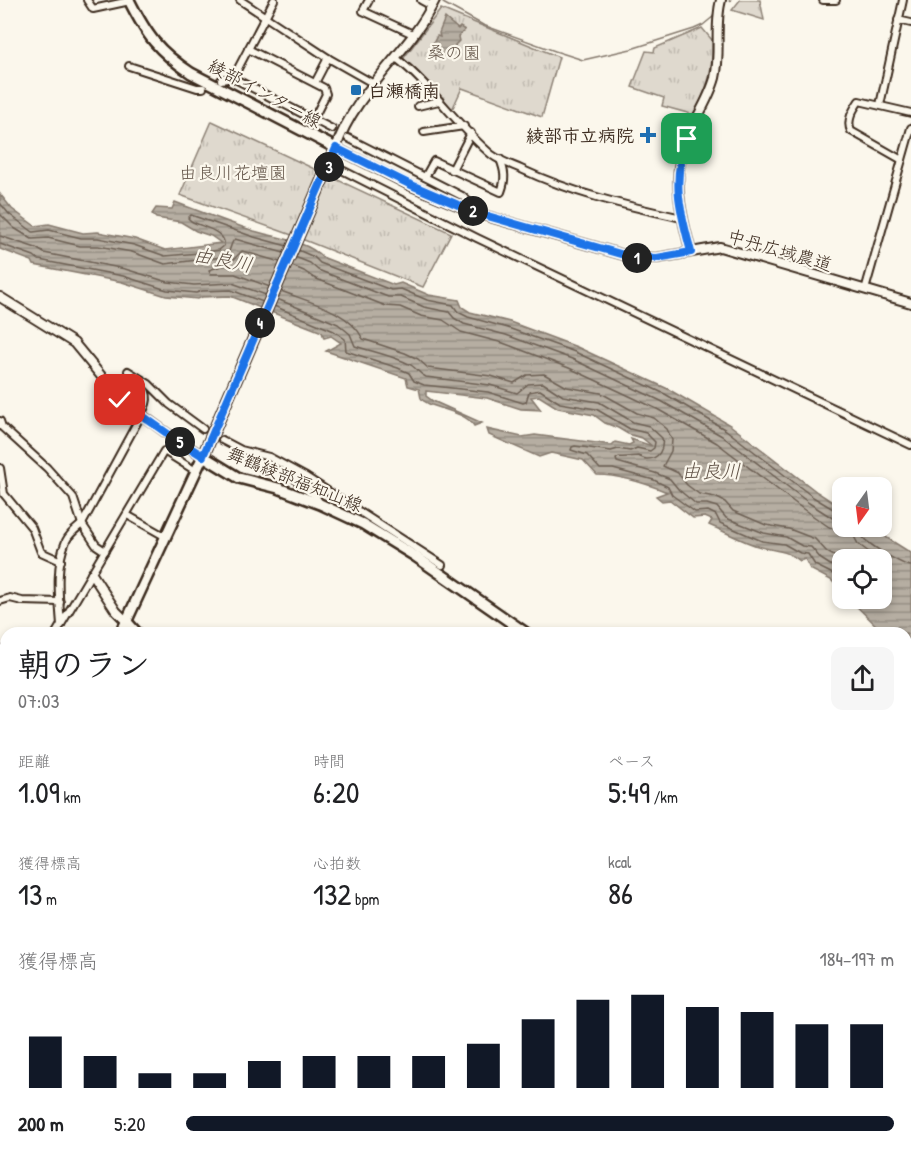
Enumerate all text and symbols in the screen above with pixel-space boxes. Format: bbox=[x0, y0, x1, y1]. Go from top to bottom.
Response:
park label: 桑の園 bbox=[427, 40, 481, 65]
street label: 綾部インター線 bbox=[204, 53, 326, 133]
place label: 白瀬橋南 bbox=[368, 78, 440, 103]
marker: 白瀬橋南 bbox=[349, 83, 363, 97]
pin bbox=[661, 113, 712, 164]
icon: arrive bbox=[670, 122, 703, 155]
place label: 綾部市立病院 bbox=[526, 123, 634, 148]
marker: 綾部市立病院 bbox=[639, 126, 657, 144]
pin: 3 bbox=[314, 152, 344, 182]
text: 3 bbox=[325, 156, 333, 178]
park label: 由良川花壇園 bbox=[179, 160, 287, 185]
pin: 2 bbox=[458, 196, 488, 226]
text: 2 bbox=[469, 200, 477, 222]
street label: 中丹広域農道 bbox=[725, 223, 835, 277]
water label: 由良川 bbox=[191, 240, 255, 278]
pin: 1 bbox=[622, 243, 652, 273]
text: 1 bbox=[634, 247, 640, 269]
pin: 4 bbox=[245, 308, 275, 338]
text: 4 bbox=[257, 312, 263, 334]
pin bbox=[94, 374, 145, 425]
icon: check bbox=[103, 383, 136, 416]
pin: 5 bbox=[165, 427, 195, 457]
text: 5 bbox=[177, 431, 183, 453]
street label: 舞鶴綾部福知山線 bbox=[224, 440, 366, 518]
water label: 由良川 bbox=[681, 457, 741, 484]
north arrow bbox=[832, 477, 892, 537]
map controls bbox=[832, 477, 892, 609]
button: locate bbox=[832, 549, 892, 609]
text: 朝のラン bbox=[18, 642, 150, 686]
button: share bbox=[831, 647, 894, 710]
text: 07:03 bbox=[18, 687, 59, 714]
text: 距離 bbox=[18, 750, 50, 772]
text: 時間 bbox=[313, 750, 345, 772]
text: ペース bbox=[608, 750, 655, 772]
text: 1.09 bbox=[18, 772, 60, 812]
text: 6:20 bbox=[313, 772, 359, 812]
text: 5:49 bbox=[608, 772, 650, 812]
text: km bbox=[60, 786, 81, 808]
text: /km bbox=[650, 786, 678, 808]
text: kcal bbox=[608, 851, 631, 873]
text: 獲得標高 bbox=[18, 852, 82, 874]
text: 心拍数 bbox=[313, 852, 361, 874]
text: 86 bbox=[608, 873, 633, 913]
text: 13 bbox=[18, 874, 42, 914]
text: 132 bbox=[313, 874, 351, 914]
text: m bbox=[42, 888, 57, 910]
text: bpm bbox=[351, 888, 379, 910]
text: 184–197 m bbox=[819, 945, 894, 972]
text: 獲得標高 bbox=[18, 947, 98, 974]
text: 200 m bbox=[18, 1110, 63, 1137]
text: 5:20 bbox=[114, 1110, 145, 1137]

